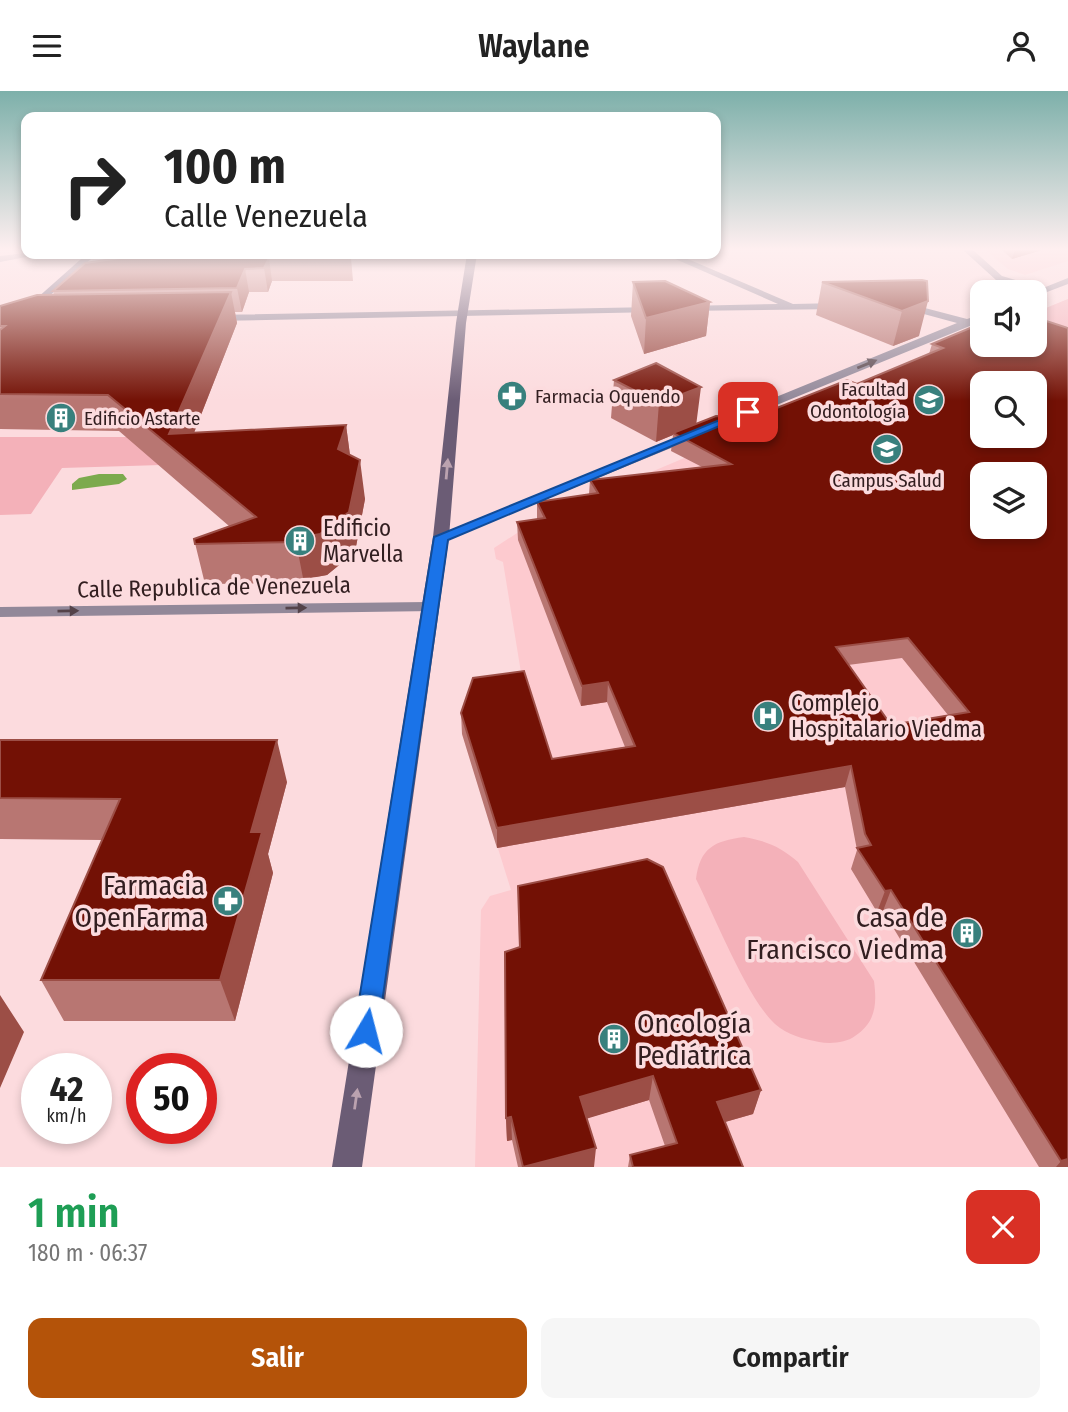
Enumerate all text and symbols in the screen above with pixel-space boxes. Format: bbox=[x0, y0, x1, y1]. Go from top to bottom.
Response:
icon: menu bbox=[28, 27, 66, 65]
text: Waylane bbox=[478, 27, 590, 65]
icon: person bbox=[1002, 27, 1040, 65]
text: 100 m bbox=[164, 137, 286, 196]
icon: right bbox=[49, 140, 140, 231]
text: Calle Venezuela bbox=[164, 197, 368, 235]
map controls bbox=[970, 280, 1047, 539]
button: sound bbox=[970, 280, 1047, 357]
one-way arrow bbox=[857, 358, 878, 369]
button: search bbox=[970, 371, 1047, 448]
place label: Facultad Odontología bbox=[810, 378, 906, 423]
pharmacy icon: Farmacia Oquendo bbox=[495, 379, 529, 413]
pin bbox=[718, 382, 778, 442]
school or university icon: Facultad Odontología bbox=[912, 383, 946, 417]
place label: Farmacia Oquendo bbox=[535, 385, 680, 408]
icon: arrive bbox=[729, 393, 767, 431]
building icon: Edificio Astarte bbox=[44, 401, 78, 435]
place label: Edificio Astarte bbox=[84, 407, 200, 430]
school or university icon: Campus Salud bbox=[870, 432, 904, 466]
one-way arrow bbox=[442, 458, 453, 480]
button: layers bbox=[970, 462, 1047, 539]
place label: Campus Salud bbox=[832, 469, 942, 492]
place label: Edificio Marvella bbox=[323, 514, 403, 568]
building icon: Edificio Marvella bbox=[283, 524, 317, 558]
street label: Calle Republica de Venezuela bbox=[77, 571, 351, 603]
one-way arrow bbox=[285, 602, 307, 614]
one-way arrow bbox=[57, 605, 79, 617]
place label: Complejo Hospitalario Viedma bbox=[791, 689, 982, 743]
hospital icon: Complejo Hospitalario Viedma bbox=[751, 699, 785, 733]
place label: Farmacia OpenFarma bbox=[75, 869, 205, 934]
pharmacy icon: Farmacia OpenFarma bbox=[211, 884, 245, 918]
place label: Casa de Francisco Viedma bbox=[746, 901, 944, 966]
building icon: Casa de Francisco Viedma bbox=[950, 916, 984, 950]
position arrow bbox=[329, 994, 403, 1068]
place label: Oncología Pediátrica bbox=[637, 1007, 752, 1072]
building icon: Oncología Pediátrica bbox=[597, 1022, 631, 1056]
speed limit sign: 50 bbox=[126, 1053, 217, 1144]
text: 42 bbox=[50, 1068, 83, 1110]
one-way arrow bbox=[351, 1088, 362, 1110]
text: km/h bbox=[46, 1105, 87, 1127]
text: 1 min bbox=[28, 1188, 119, 1238]
button: close bbox=[966, 1190, 1040, 1264]
text: 180 m · 06:37 bbox=[28, 1239, 147, 1267]
button: Salir bbox=[28, 1318, 527, 1398]
button: Compartir bbox=[541, 1318, 1040, 1398]

